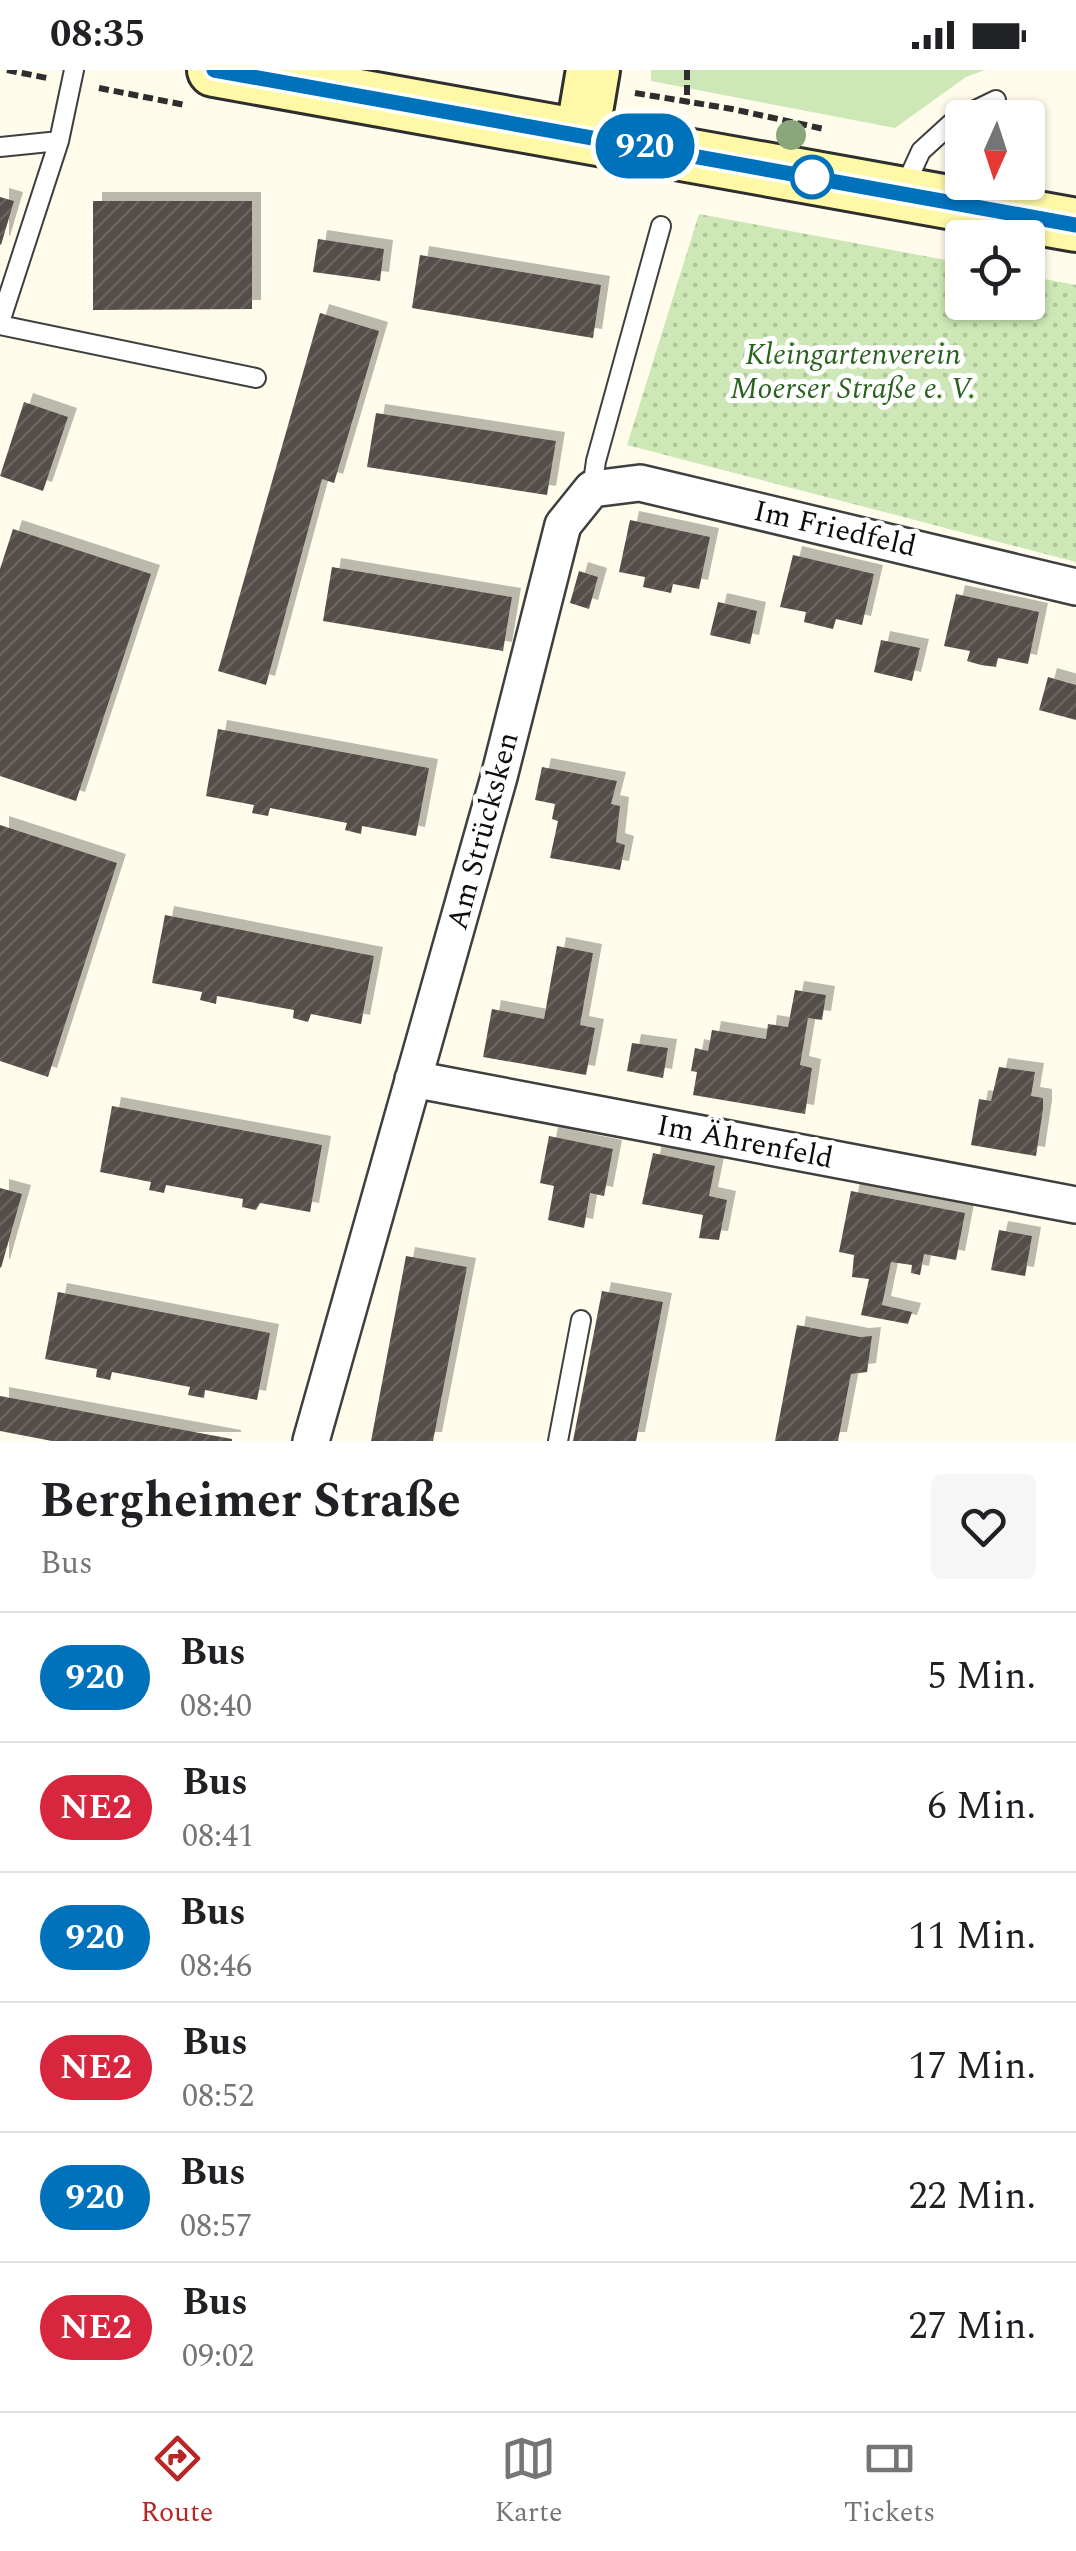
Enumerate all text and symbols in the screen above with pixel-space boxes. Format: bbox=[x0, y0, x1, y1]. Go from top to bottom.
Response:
text: 08:35 bbox=[50, 6, 145, 64]
north arrow bbox=[945, 100, 1045, 200]
map controls bbox=[945, 100, 1045, 320]
line badge: 920 bbox=[588, 114, 702, 178]
text: 920 bbox=[616, 120, 674, 173]
unlabelled marker bbox=[791, 156, 833, 198]
button: locate bbox=[945, 220, 1045, 320]
park label: Kleingartenverein Moerser Straße e. V. bbox=[730, 332, 976, 412]
street label: Im Friedfeld bbox=[749, 488, 921, 570]
street label: Am Strücksken bbox=[434, 727, 532, 935]
street label: Im Ährenfeld bbox=[653, 1102, 837, 1182]
text: Bergheimer Straße bbox=[40, 1465, 461, 1538]
button: heart bbox=[931, 1474, 1036, 1579]
text: Bus bbox=[40, 1539, 93, 1588]
text: Bus bbox=[180, 1624, 246, 1682]
text: 5 Min. bbox=[928, 1648, 1036, 1706]
text: 920 bbox=[66, 1651, 124, 1704]
text: 08:40 bbox=[180, 1682, 252, 1731]
text: Bus bbox=[182, 1754, 248, 1812]
text: 6 Min. bbox=[928, 1778, 1036, 1836]
text: NE2 bbox=[60, 1781, 132, 1834]
text: 08:41 bbox=[182, 1812, 254, 1861]
text: Bus bbox=[180, 1884, 246, 1942]
text: 11 Min. bbox=[909, 1908, 1036, 1966]
text: 920 bbox=[66, 1911, 124, 1964]
text: 08:46 bbox=[180, 1942, 252, 1991]
text: Bus bbox=[182, 2014, 248, 2072]
text: 17 Min. bbox=[909, 2038, 1036, 2096]
text: NE2 bbox=[60, 2041, 132, 2094]
text: 08:52 bbox=[182, 2072, 254, 2121]
text: Bus bbox=[180, 2144, 246, 2202]
text: 22 Min. bbox=[909, 2168, 1036, 2226]
text: 920 bbox=[66, 2171, 124, 2224]
text: 08:57 bbox=[180, 2202, 252, 2251]
text: Bus bbox=[182, 2274, 248, 2332]
text: 27 Min. bbox=[909, 2298, 1036, 2356]
text: NE2 bbox=[60, 2301, 132, 2354]
text: 09:02 bbox=[182, 2332, 254, 2381]
tab: Route bbox=[141, 2431, 213, 2534]
tab: Karte bbox=[495, 2431, 562, 2534]
tab: Tickets bbox=[844, 2431, 935, 2534]

